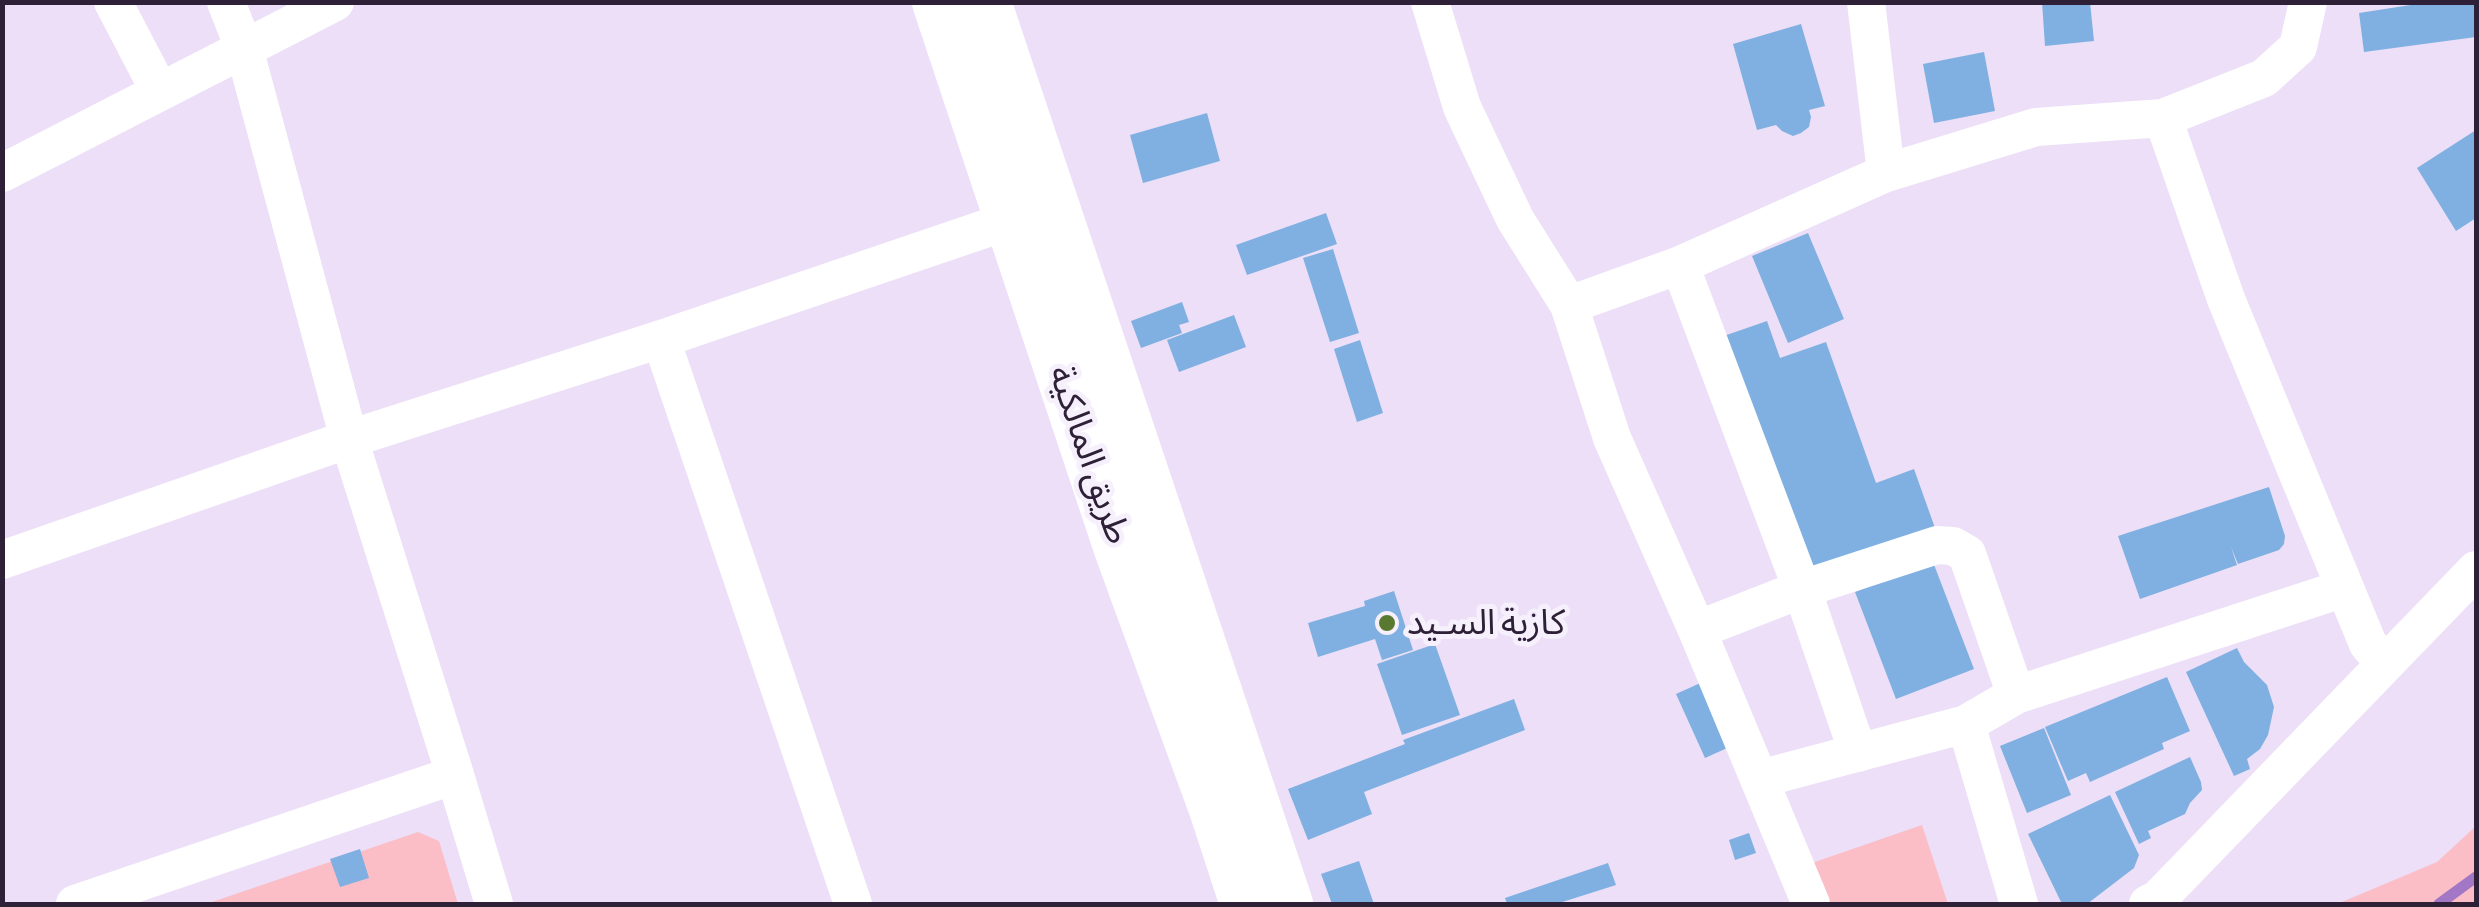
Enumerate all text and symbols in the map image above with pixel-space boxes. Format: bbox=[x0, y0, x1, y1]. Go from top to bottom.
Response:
street label: طريق المالكية bbox=[1039, 360, 1139, 550]
place label: كازية السـيد bbox=[1407, 602, 1565, 644]
marker: كازية السـيد bbox=[1376, 612, 1398, 634]

